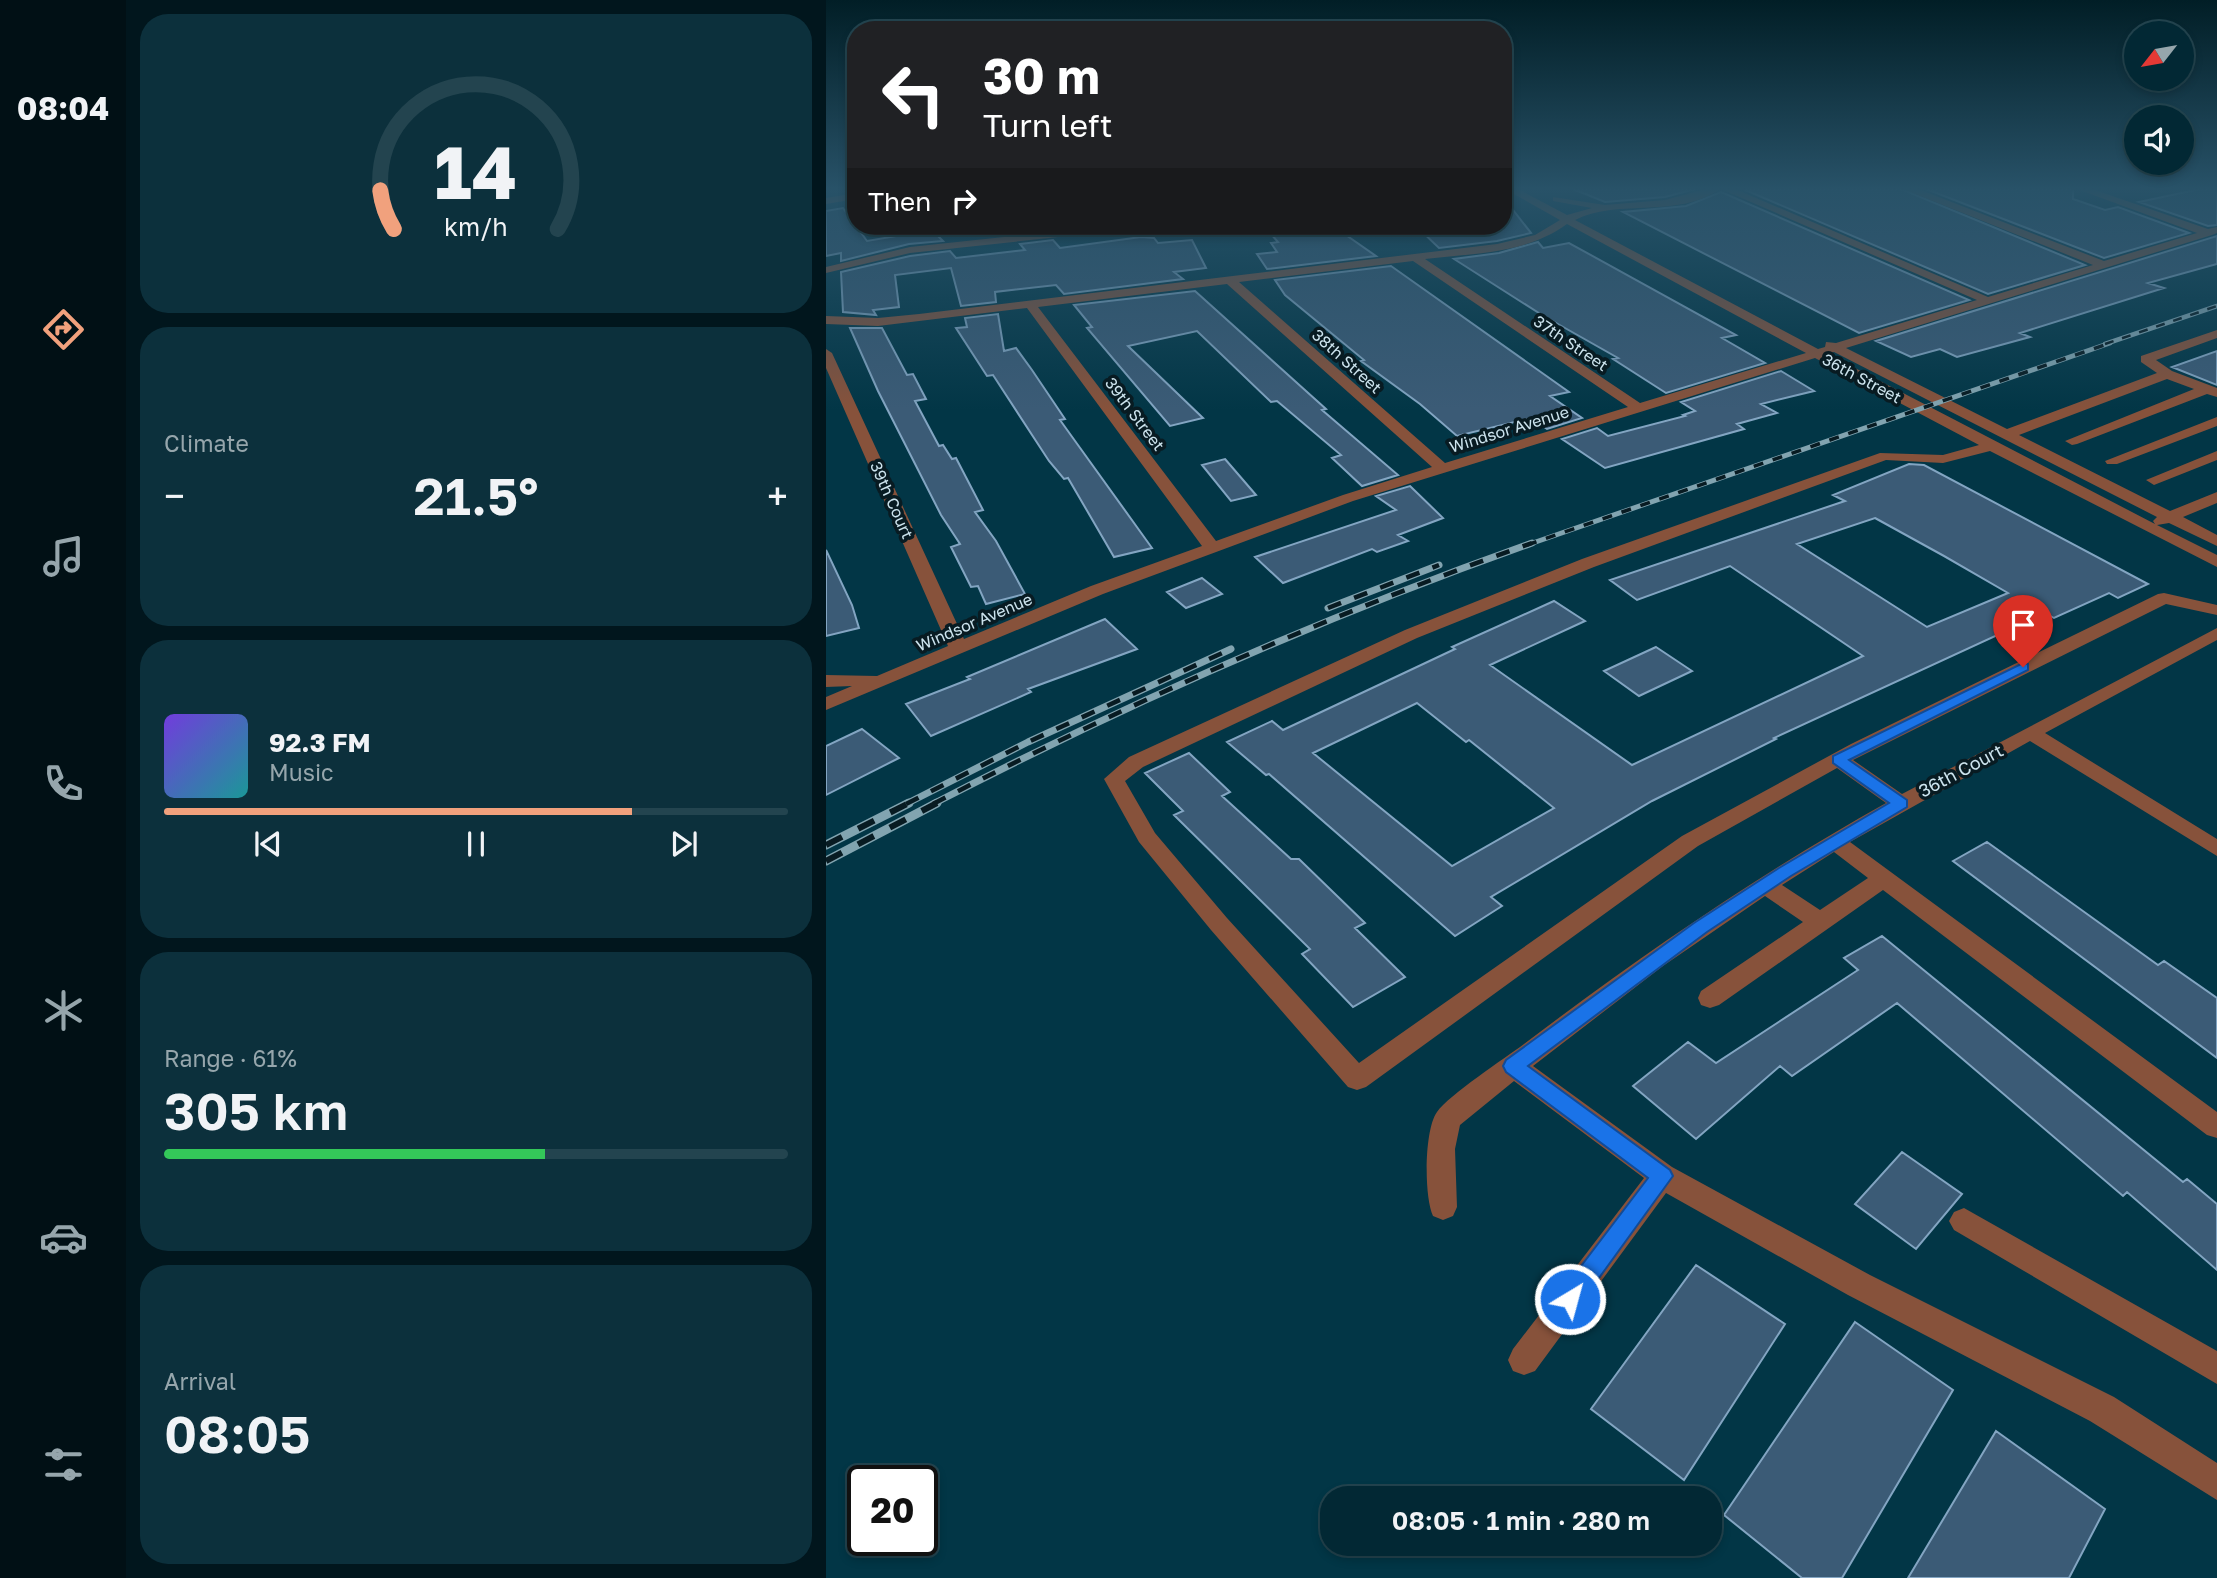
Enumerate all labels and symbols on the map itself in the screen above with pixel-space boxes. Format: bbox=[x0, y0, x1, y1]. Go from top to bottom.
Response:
north arrow bbox=[2124, 21, 2194, 91]
street label: 37th Street bbox=[1530, 311, 1612, 375]
street label: 38th Street bbox=[1308, 325, 1386, 397]
street label: 36th Street bbox=[1819, 349, 1905, 407]
street label: 39th Street bbox=[1101, 373, 1169, 455]
street label: Windsor Avenue bbox=[1447, 401, 1571, 457]
street label: 39th Court bbox=[866, 458, 918, 542]
street label: Windsor Avenue bbox=[913, 589, 1035, 655]
pin bbox=[1993, 595, 2053, 667]
street label: 36th Court bbox=[1914, 739, 2007, 802]
position arrow bbox=[1533, 1262, 1607, 1336]
speed limit sign: 20 bbox=[847, 1465, 938, 1556]

